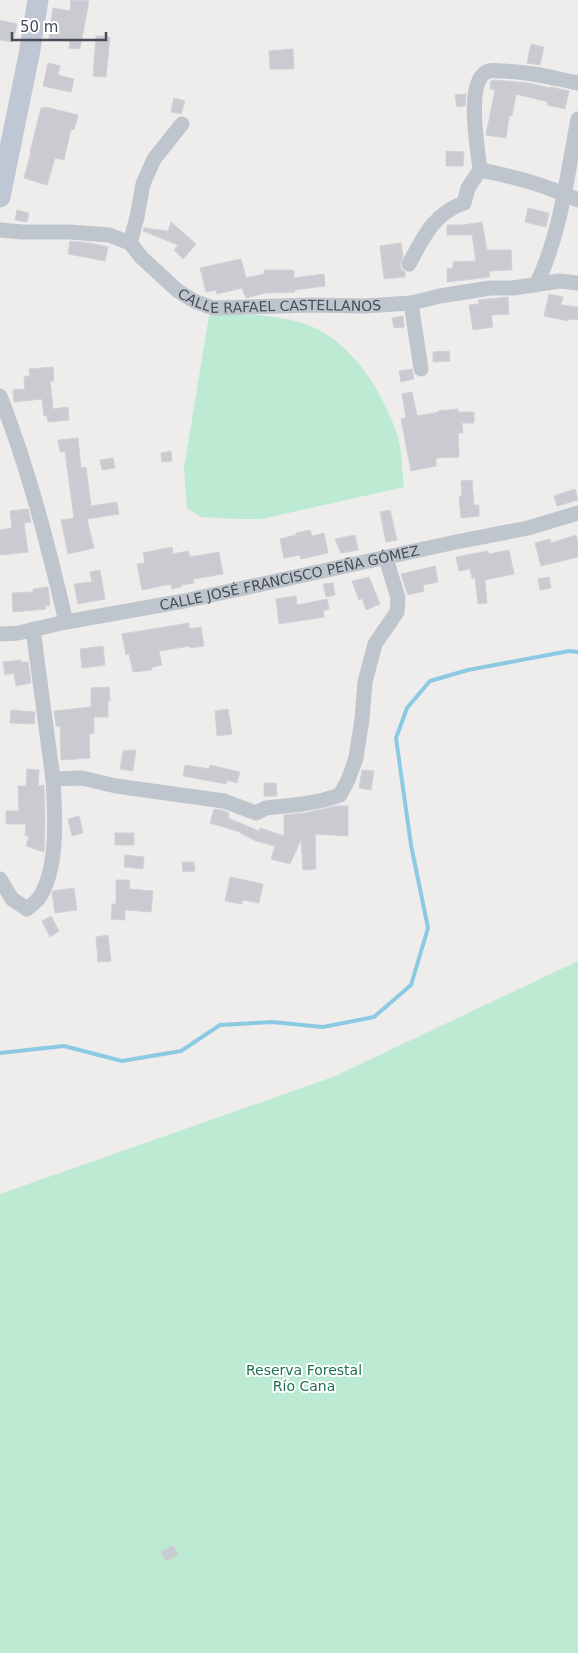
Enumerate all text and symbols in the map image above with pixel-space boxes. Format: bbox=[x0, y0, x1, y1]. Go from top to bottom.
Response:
scale bar bbox=[12, 10, 106, 42]
text: 50 m bbox=[20, 18, 58, 36]
street label: CALLE RAFAEL CASTELLANOS bbox=[175, 285, 382, 316]
street label: CALLE JOSÉ FRANCISCO PEÑA GÓMEZ bbox=[158, 542, 421, 613]
park label: Reserva Forestal Río Cana bbox=[246, 1362, 362, 1394]

